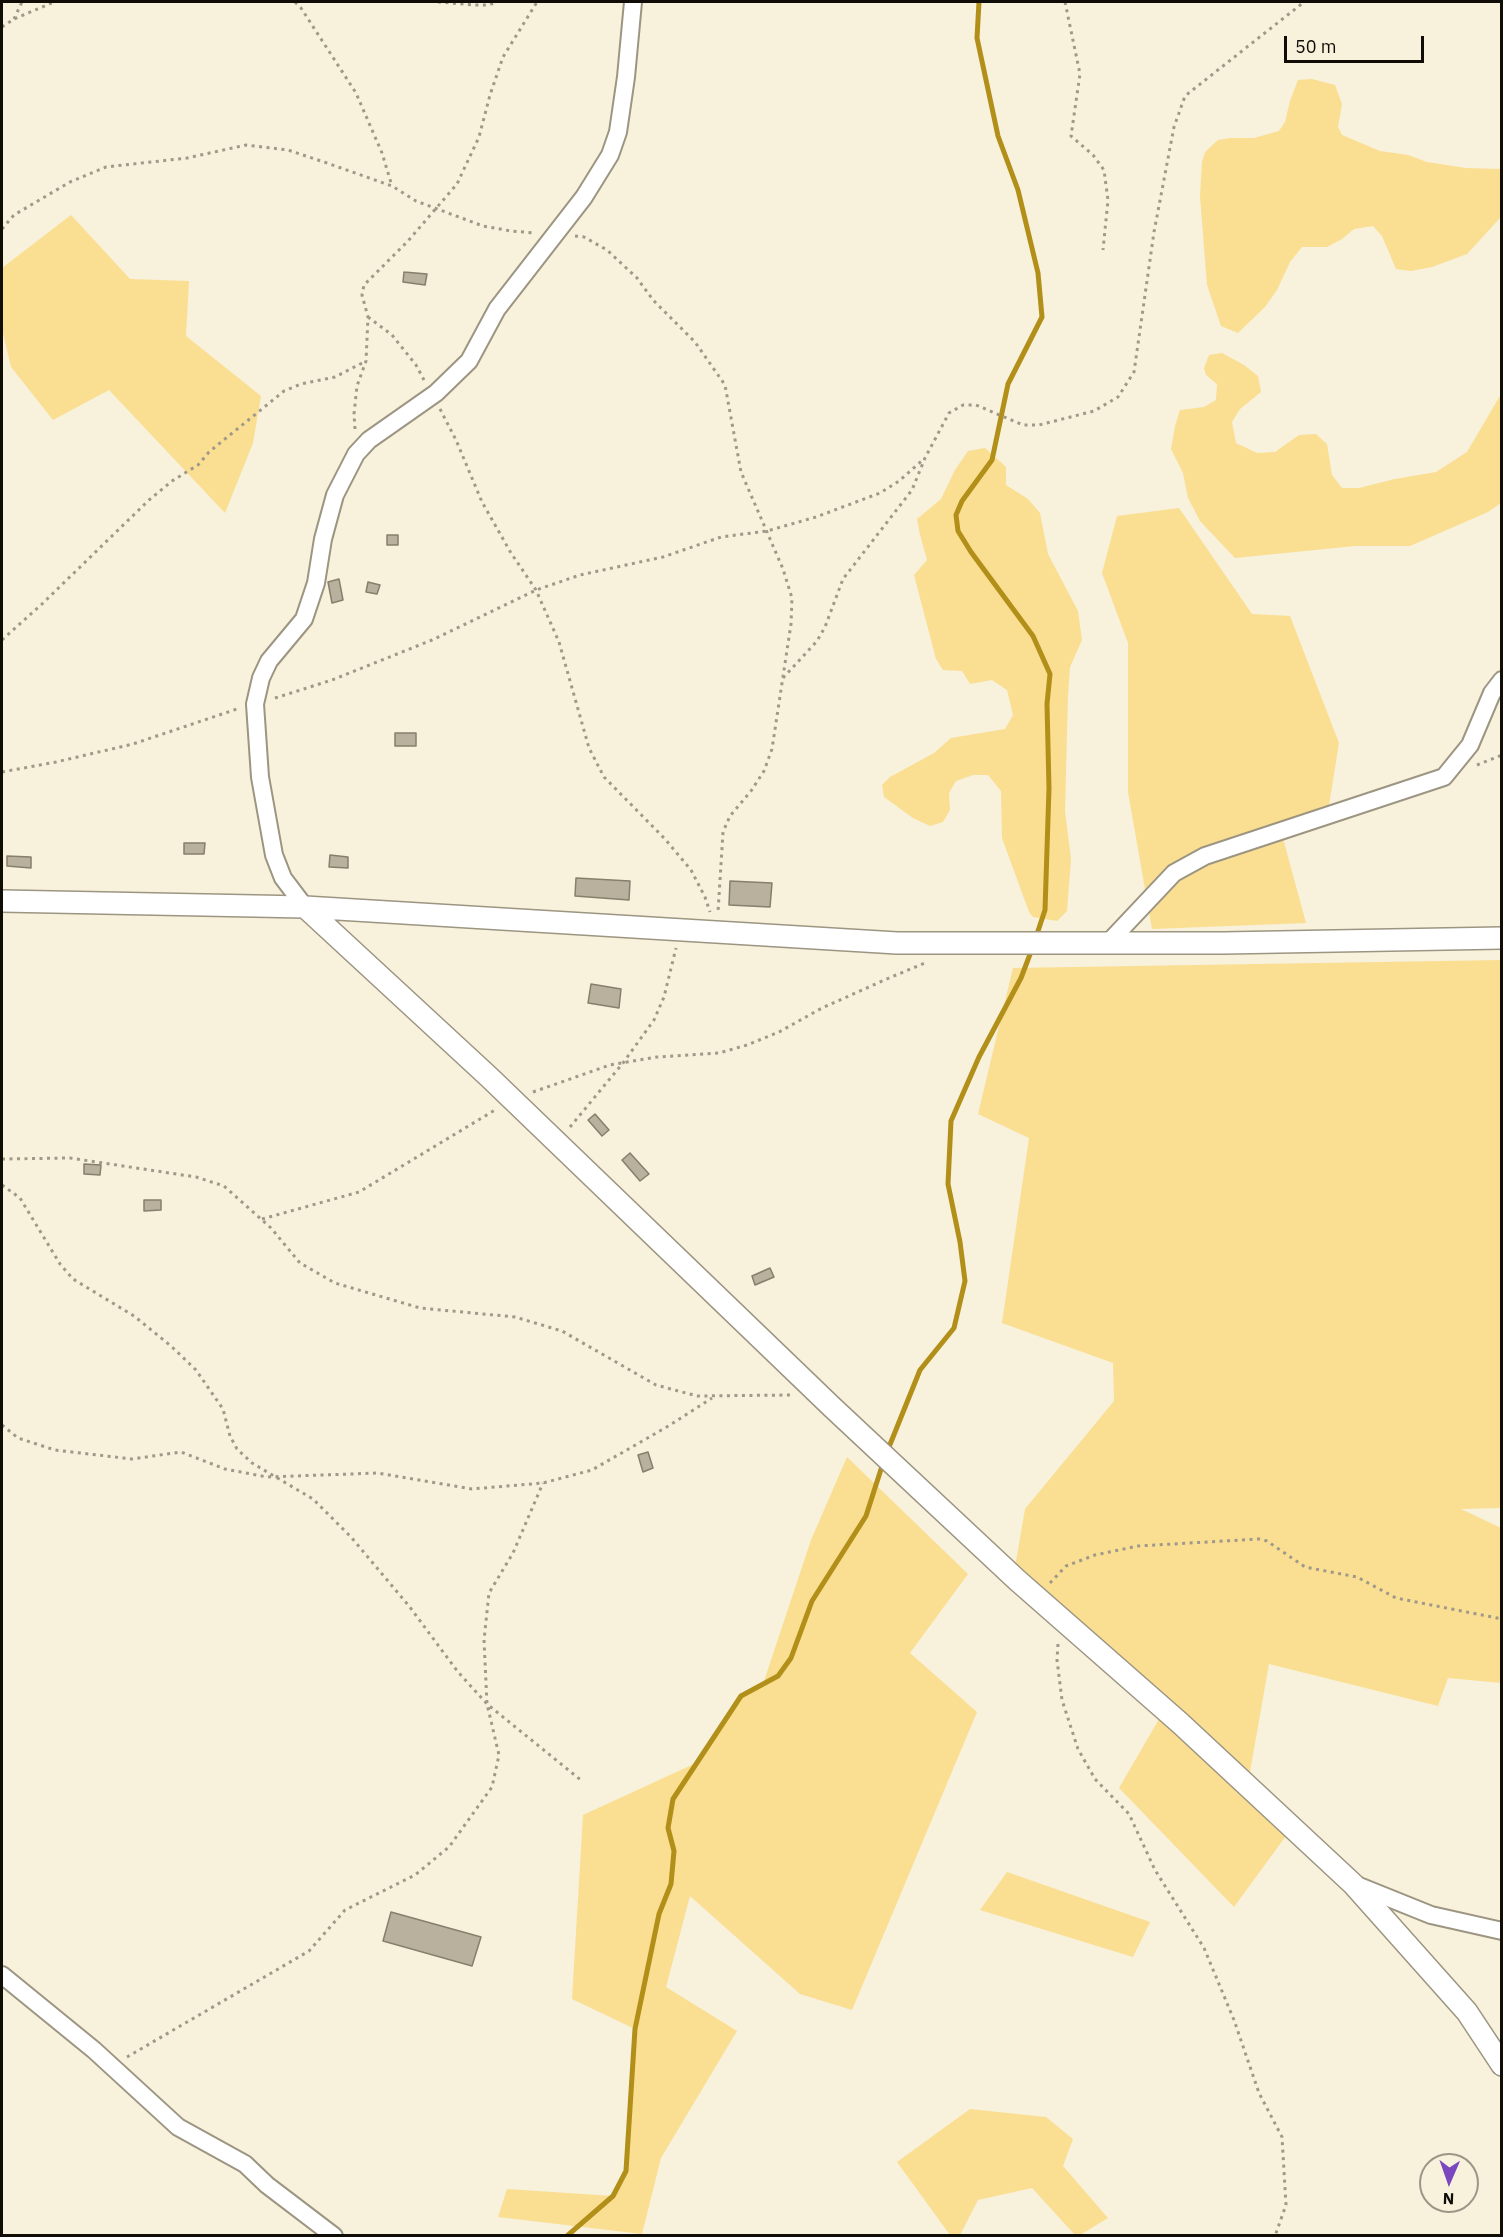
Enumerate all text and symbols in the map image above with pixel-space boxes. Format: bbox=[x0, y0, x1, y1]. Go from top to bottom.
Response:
scale bar bbox=[1287, 24, 1426, 62]
text: 50 m bbox=[1295, 35, 1337, 58]
north arrow bbox=[1419, 2153, 1479, 2213]
text: N bbox=[1442, 2189, 1455, 2209]

